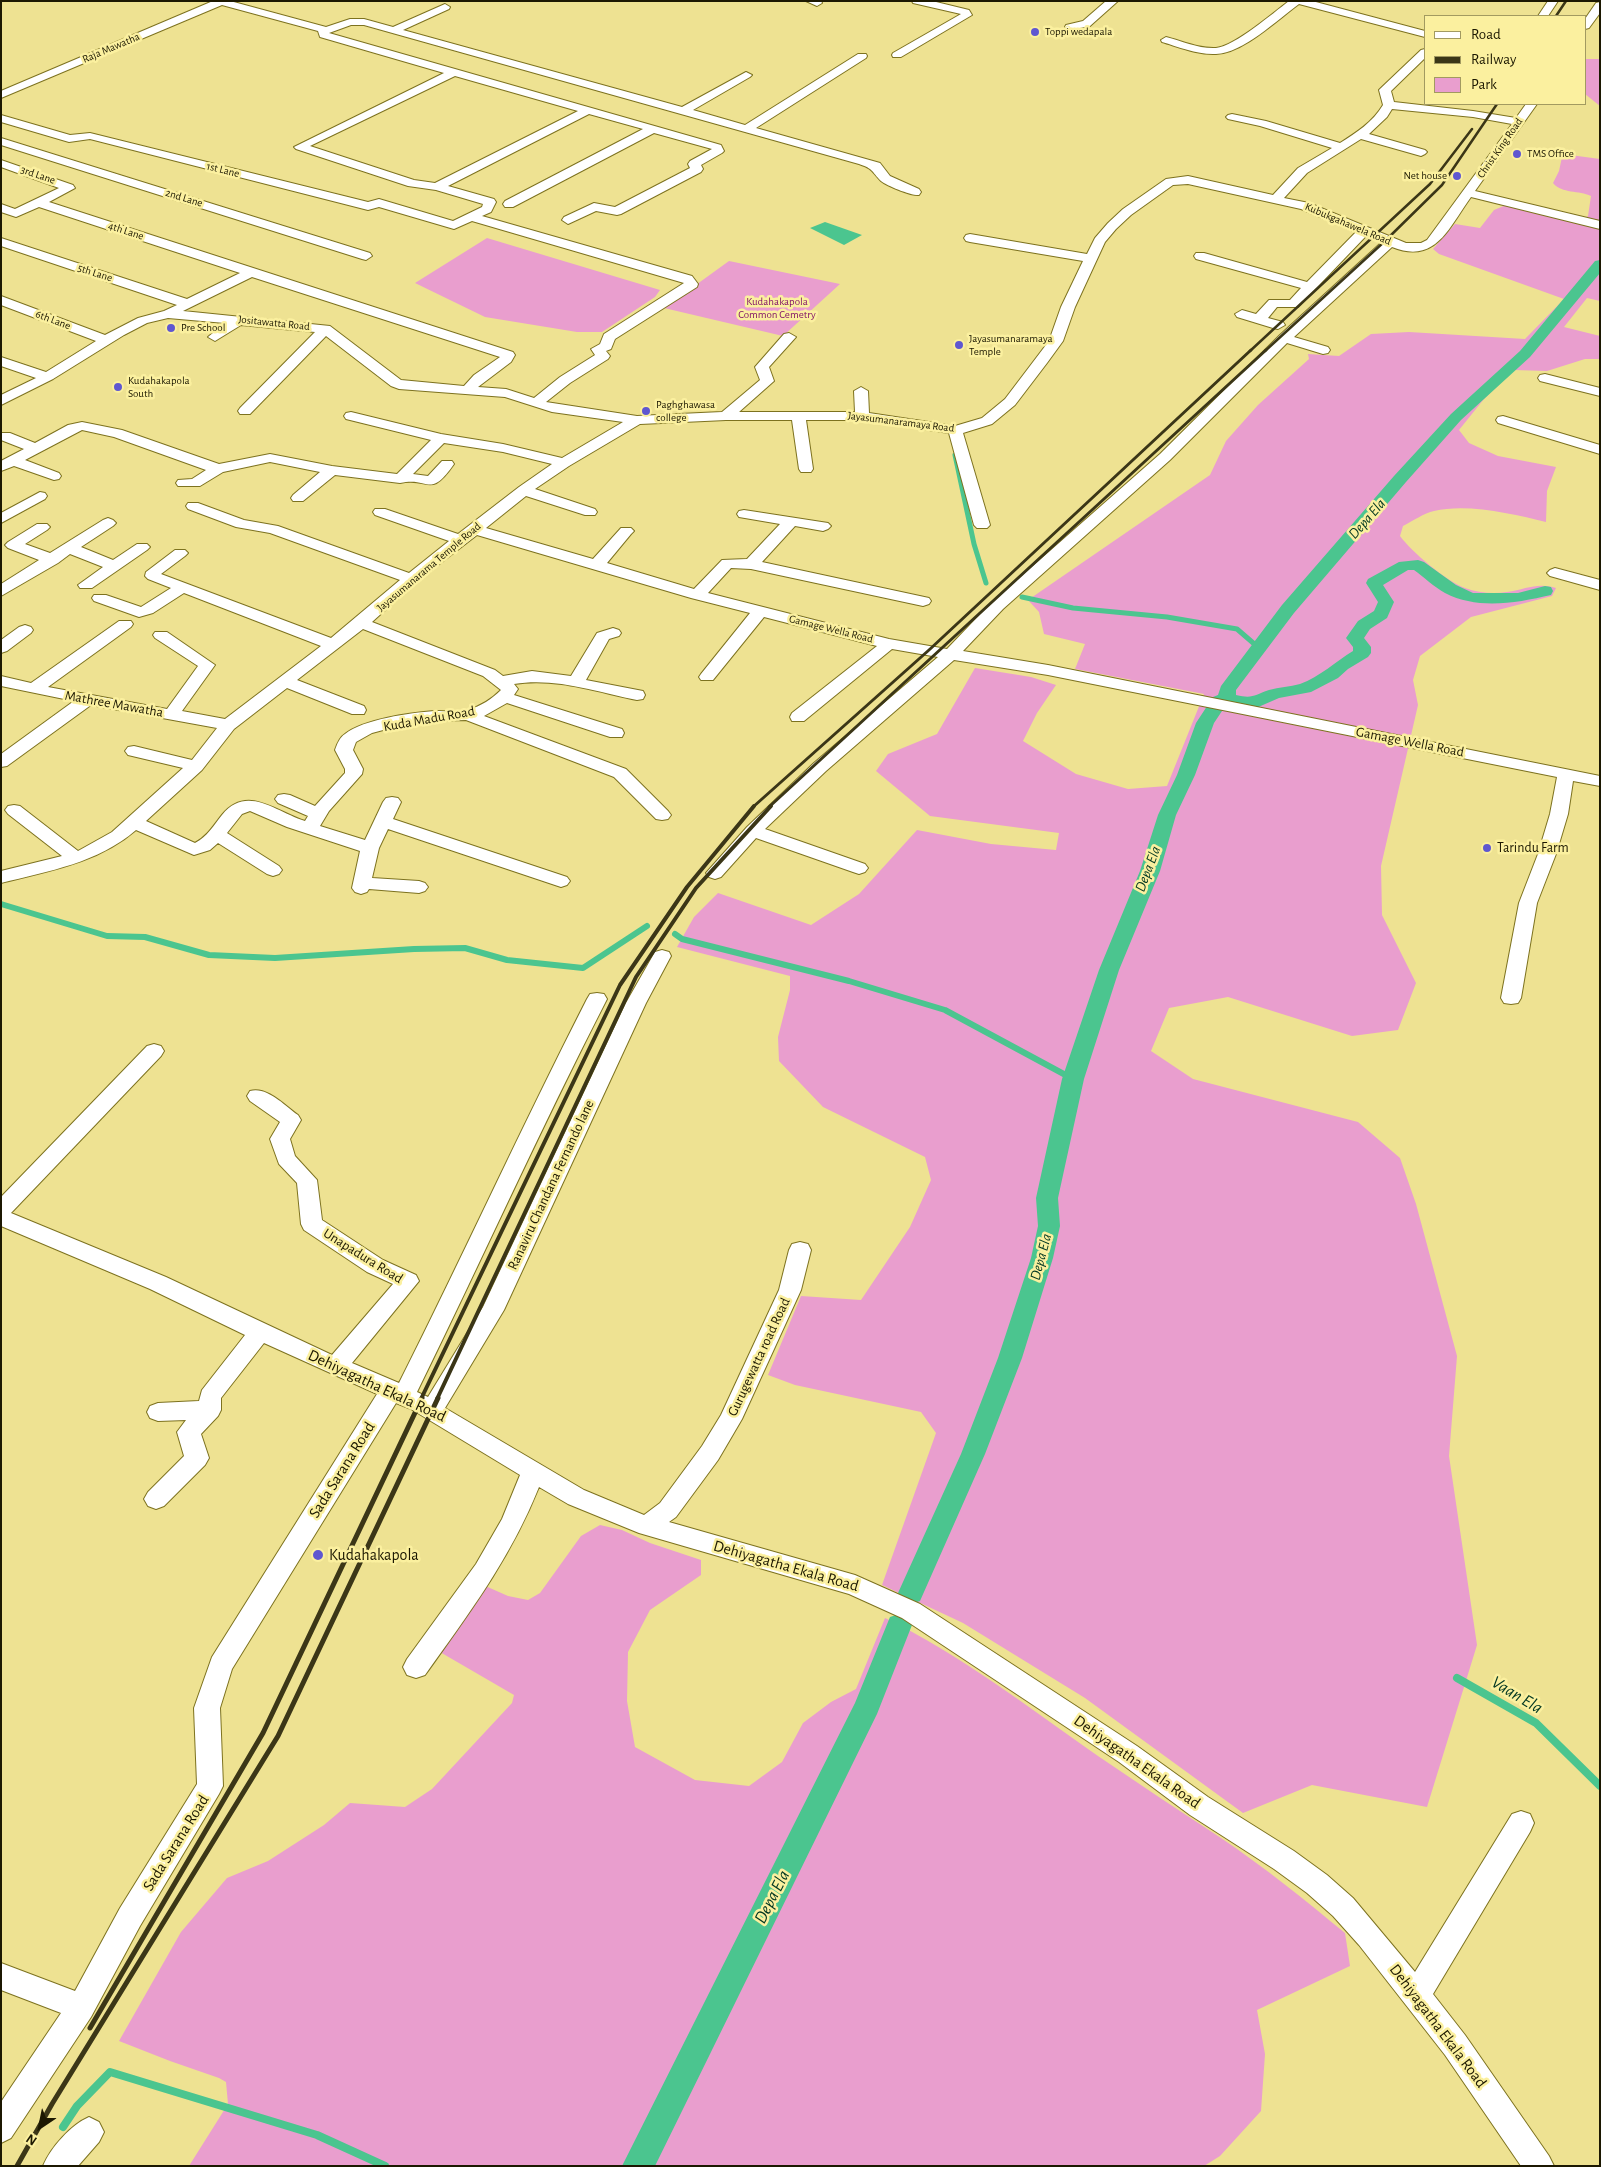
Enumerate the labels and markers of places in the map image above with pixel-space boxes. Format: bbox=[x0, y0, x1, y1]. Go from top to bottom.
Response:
place label: Toppi wedapala bbox=[1045, 25, 1112, 39]
marker: Toppi wedapala bbox=[1029, 26, 1041, 38]
place label: TMS Office bbox=[1527, 147, 1574, 161]
marker: TMS Office bbox=[1511, 148, 1523, 160]
place label: Net house bbox=[1403, 169, 1447, 183]
marker: Net house bbox=[1451, 170, 1463, 182]
place label: Pre School bbox=[181, 321, 225, 335]
marker: Pre School bbox=[165, 322, 177, 334]
place label: Jayasumanaramaya Temple bbox=[969, 332, 1052, 358]
marker: Jayasumanaramaya Temple bbox=[953, 339, 965, 351]
place label: Kudahakapola South bbox=[128, 374, 190, 400]
marker: Kudahakapola South bbox=[112, 381, 124, 393]
place label: Paghghawasa college bbox=[656, 398, 715, 424]
marker: Paghghawasa college bbox=[640, 405, 652, 417]
place label: Tarindu Farm bbox=[1497, 840, 1569, 856]
marker: Tarindu Farm bbox=[1481, 842, 1493, 854]
place label: Kudahakapola bbox=[329, 1545, 419, 1565]
marker: Kudahakapola bbox=[311, 1548, 325, 1562]

